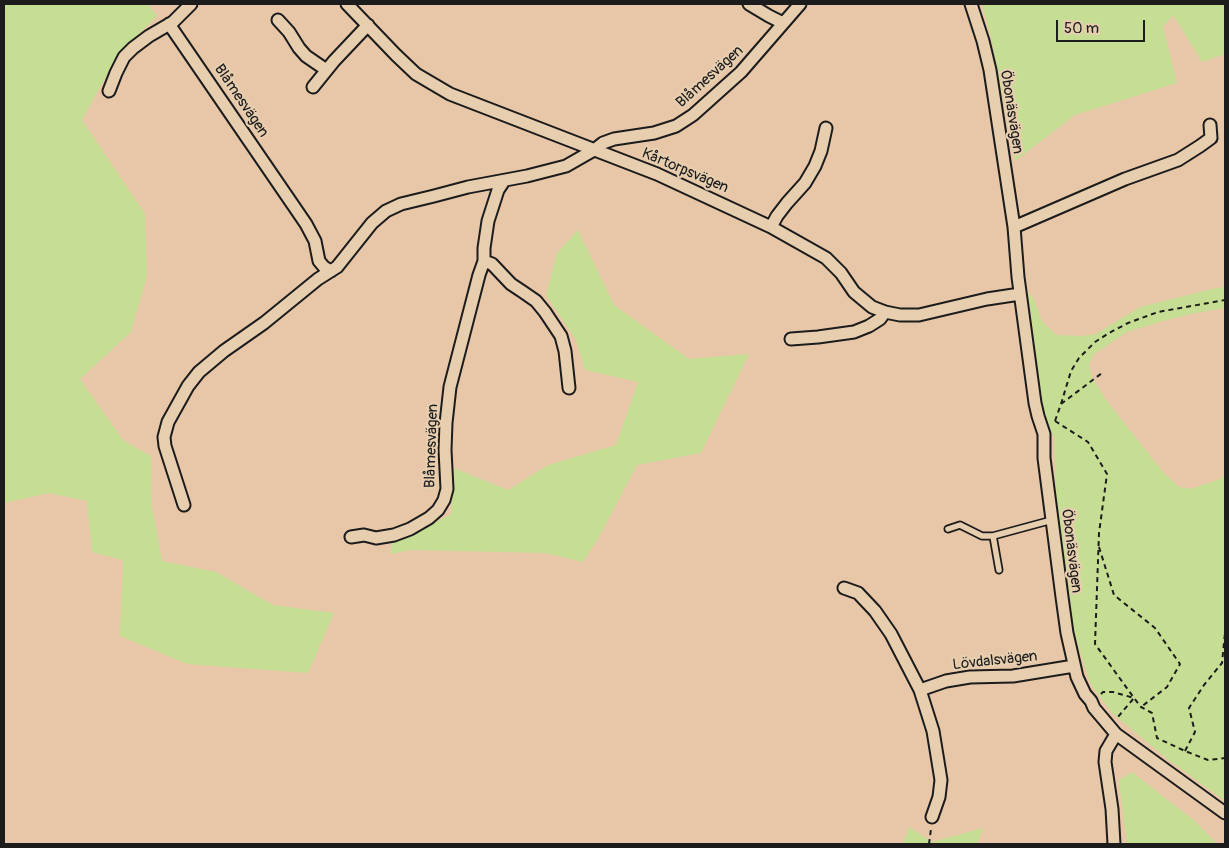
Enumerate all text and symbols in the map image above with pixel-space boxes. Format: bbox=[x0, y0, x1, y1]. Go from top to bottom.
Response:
scale bar bbox=[1059, 10, 1148, 42]
text: 50 m bbox=[1064, 19, 1099, 38]
street label: Blåmesvägen bbox=[673, 42, 747, 112]
street label: Blåmesvägen bbox=[210, 61, 272, 141]
street label: Öbonäsvägen bbox=[995, 69, 1027, 155]
street label: Kårtorpsvägen bbox=[639, 145, 731, 197]
street label: Blåmesvägen bbox=[422, 404, 442, 488]
street label: Öbonäsvägen bbox=[1057, 508, 1085, 594]
street label: Lövdalsvägen bbox=[952, 648, 1038, 674]

